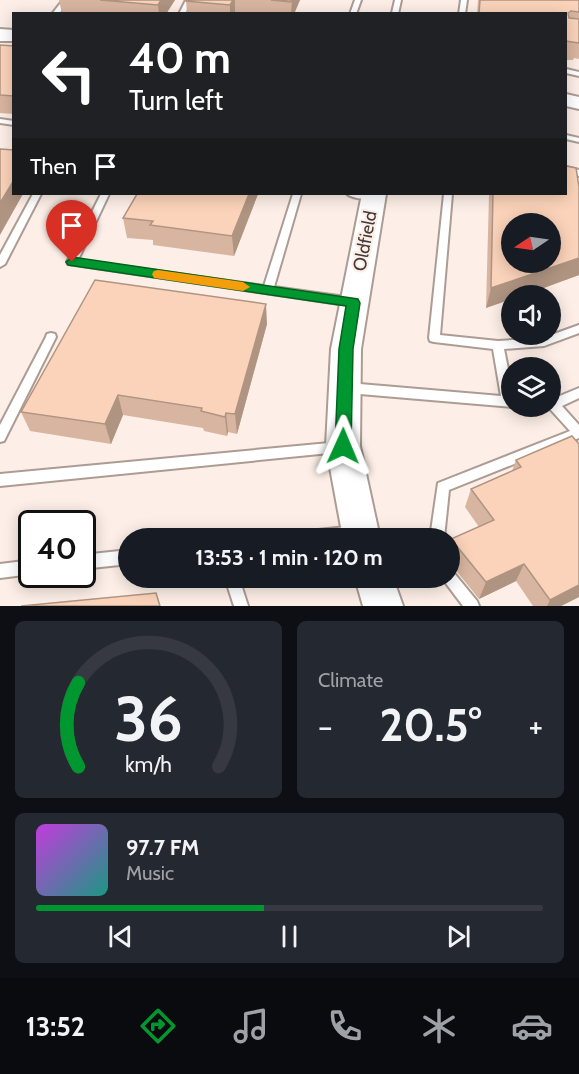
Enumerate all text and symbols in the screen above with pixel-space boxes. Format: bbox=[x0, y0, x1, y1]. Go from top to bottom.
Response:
text: 40 m bbox=[129, 32, 231, 84]
icon: left bbox=[30, 36, 108, 114]
text: Turn left bbox=[129, 84, 223, 117]
icon: arrive bbox=[89, 150, 122, 183]
text: Then bbox=[30, 153, 77, 180]
pin bbox=[46, 200, 97, 262]
icon: arrive bbox=[55, 209, 88, 242]
street label: Oldfield bbox=[348, 209, 382, 273]
north arrow bbox=[501, 213, 561, 273]
map controls bbox=[501, 213, 561, 417]
button: sound bbox=[501, 285, 561, 345]
button: layers bbox=[501, 357, 561, 417]
position arrow bbox=[311, 414, 375, 478]
speed limit sign: 40 bbox=[18, 510, 96, 588]
text: 13:53 · 1 min · 120 m bbox=[195, 544, 383, 571]
text: Climate bbox=[318, 668, 383, 692]
text: 36 bbox=[114, 681, 183, 757]
text: 20.5° bbox=[379, 698, 482, 752]
text: − bbox=[318, 706, 333, 746]
text: + bbox=[528, 706, 543, 746]
text: km/h bbox=[125, 751, 172, 777]
text: 97.7 FM bbox=[126, 834, 199, 861]
text: Music bbox=[126, 861, 174, 885]
icon: previous bbox=[104, 920, 137, 953]
icon: pause bbox=[273, 920, 306, 953]
icon: next bbox=[442, 920, 475, 953]
icon: directions bbox=[137, 1005, 179, 1047]
icon: music bbox=[230, 1005, 272, 1047]
icon: phone bbox=[324, 1005, 366, 1047]
icon: climate bbox=[418, 1005, 460, 1047]
icon: car bbox=[511, 1005, 553, 1047]
text: 13:52 bbox=[26, 1010, 85, 1043]

